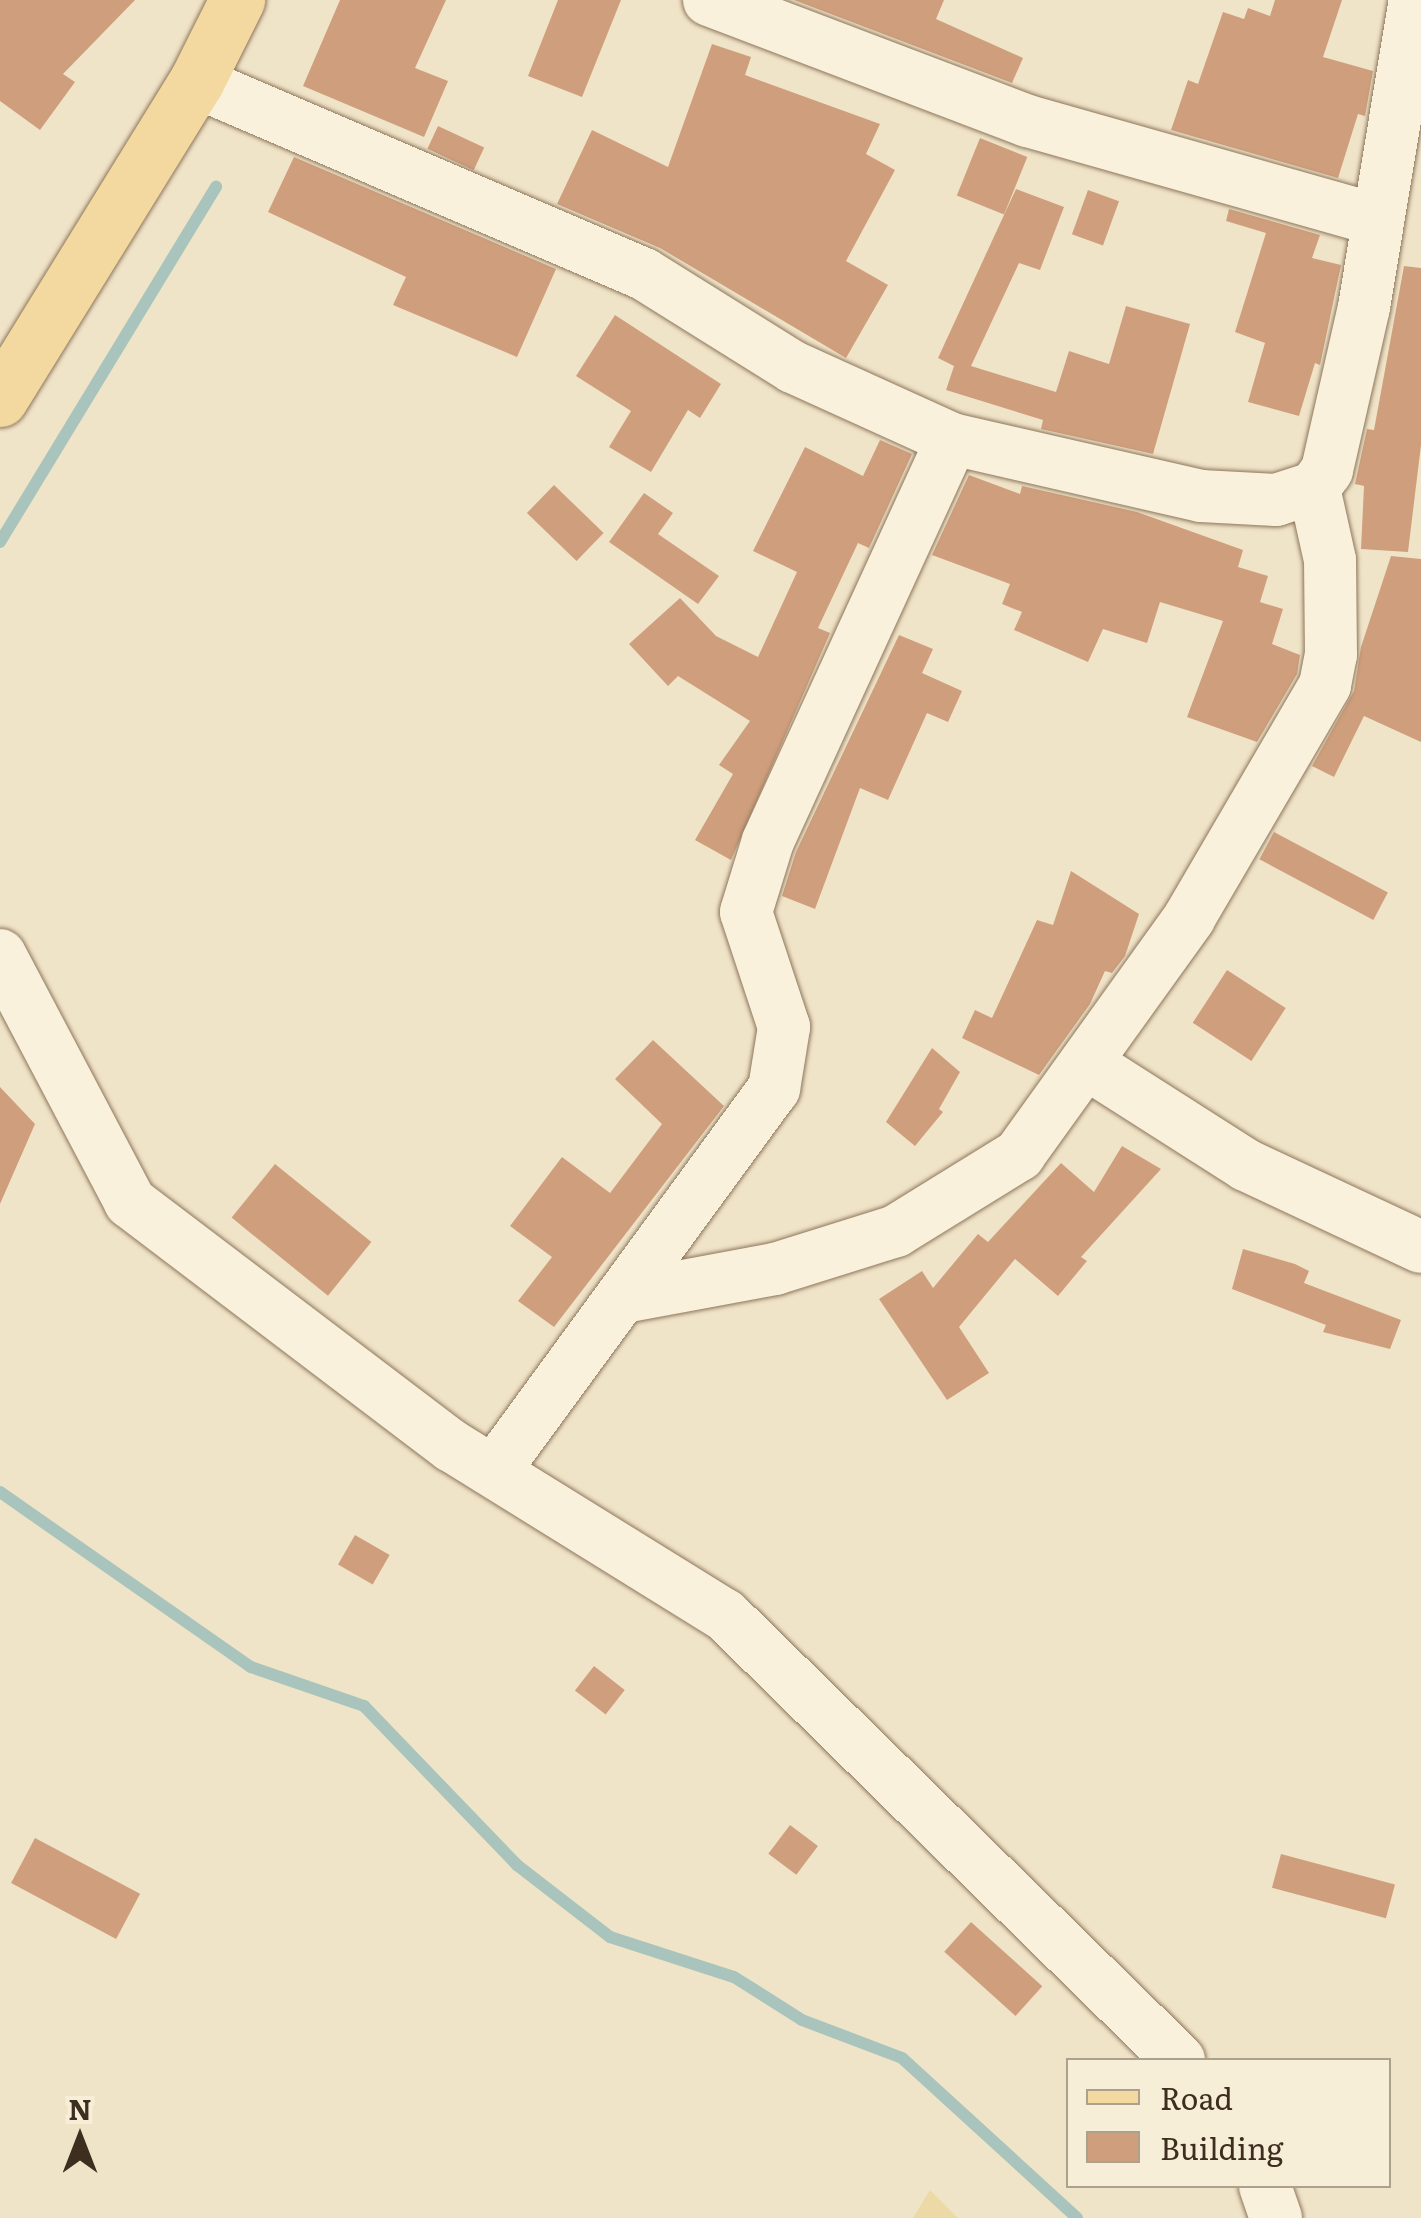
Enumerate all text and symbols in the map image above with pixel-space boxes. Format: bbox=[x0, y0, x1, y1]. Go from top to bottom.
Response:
legend bbox=[1066, 2058, 1391, 2188]
text: Road bbox=[1160, 2075, 1233, 2119]
text: N bbox=[68, 2087, 92, 2129]
north arrow bbox=[30, 2088, 130, 2188]
text: Building bbox=[1160, 2125, 1284, 2169]

